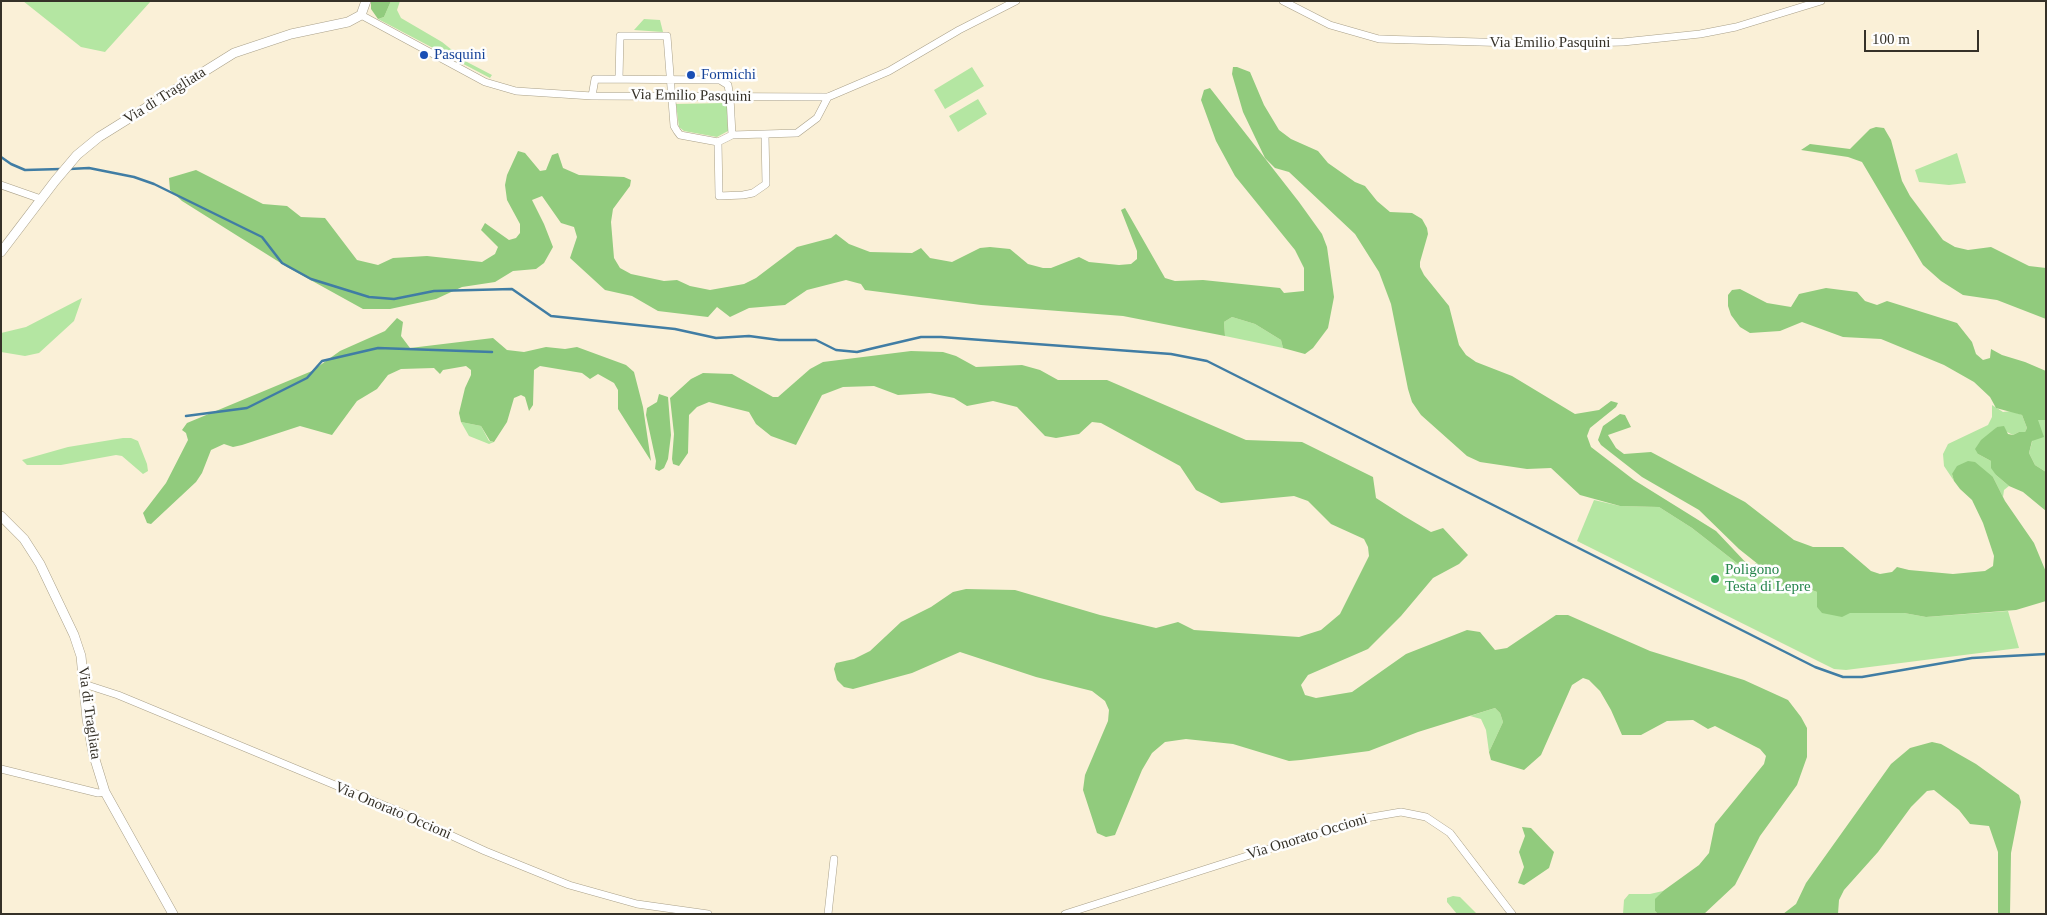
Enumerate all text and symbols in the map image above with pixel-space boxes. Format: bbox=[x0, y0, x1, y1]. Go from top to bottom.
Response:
scale bar bbox=[1867, 20, 1982, 52]
text: 100 m bbox=[1872, 31, 1910, 47]
street label: Via Emilio Pasquini bbox=[1490, 34, 1610, 52]
place label: Pasquini bbox=[434, 46, 486, 64]
marker: Pasquini bbox=[418, 49, 430, 61]
street label: Via di Tragliata bbox=[121, 64, 209, 128]
place label: Formichi bbox=[701, 66, 756, 84]
marker: Formichi bbox=[685, 69, 697, 81]
street label: Via Emilio Pasquini bbox=[630, 86, 752, 106]
place label: Poligono Testa di Lepre bbox=[1725, 561, 1811, 596]
marker: Poligono Testa di Lepre bbox=[1709, 573, 1721, 585]
street label: Via di Tragliata bbox=[74, 665, 104, 761]
street label: Via Onorato Occioni bbox=[332, 778, 454, 844]
street label: Via Onorato Occioni bbox=[1245, 810, 1369, 864]

